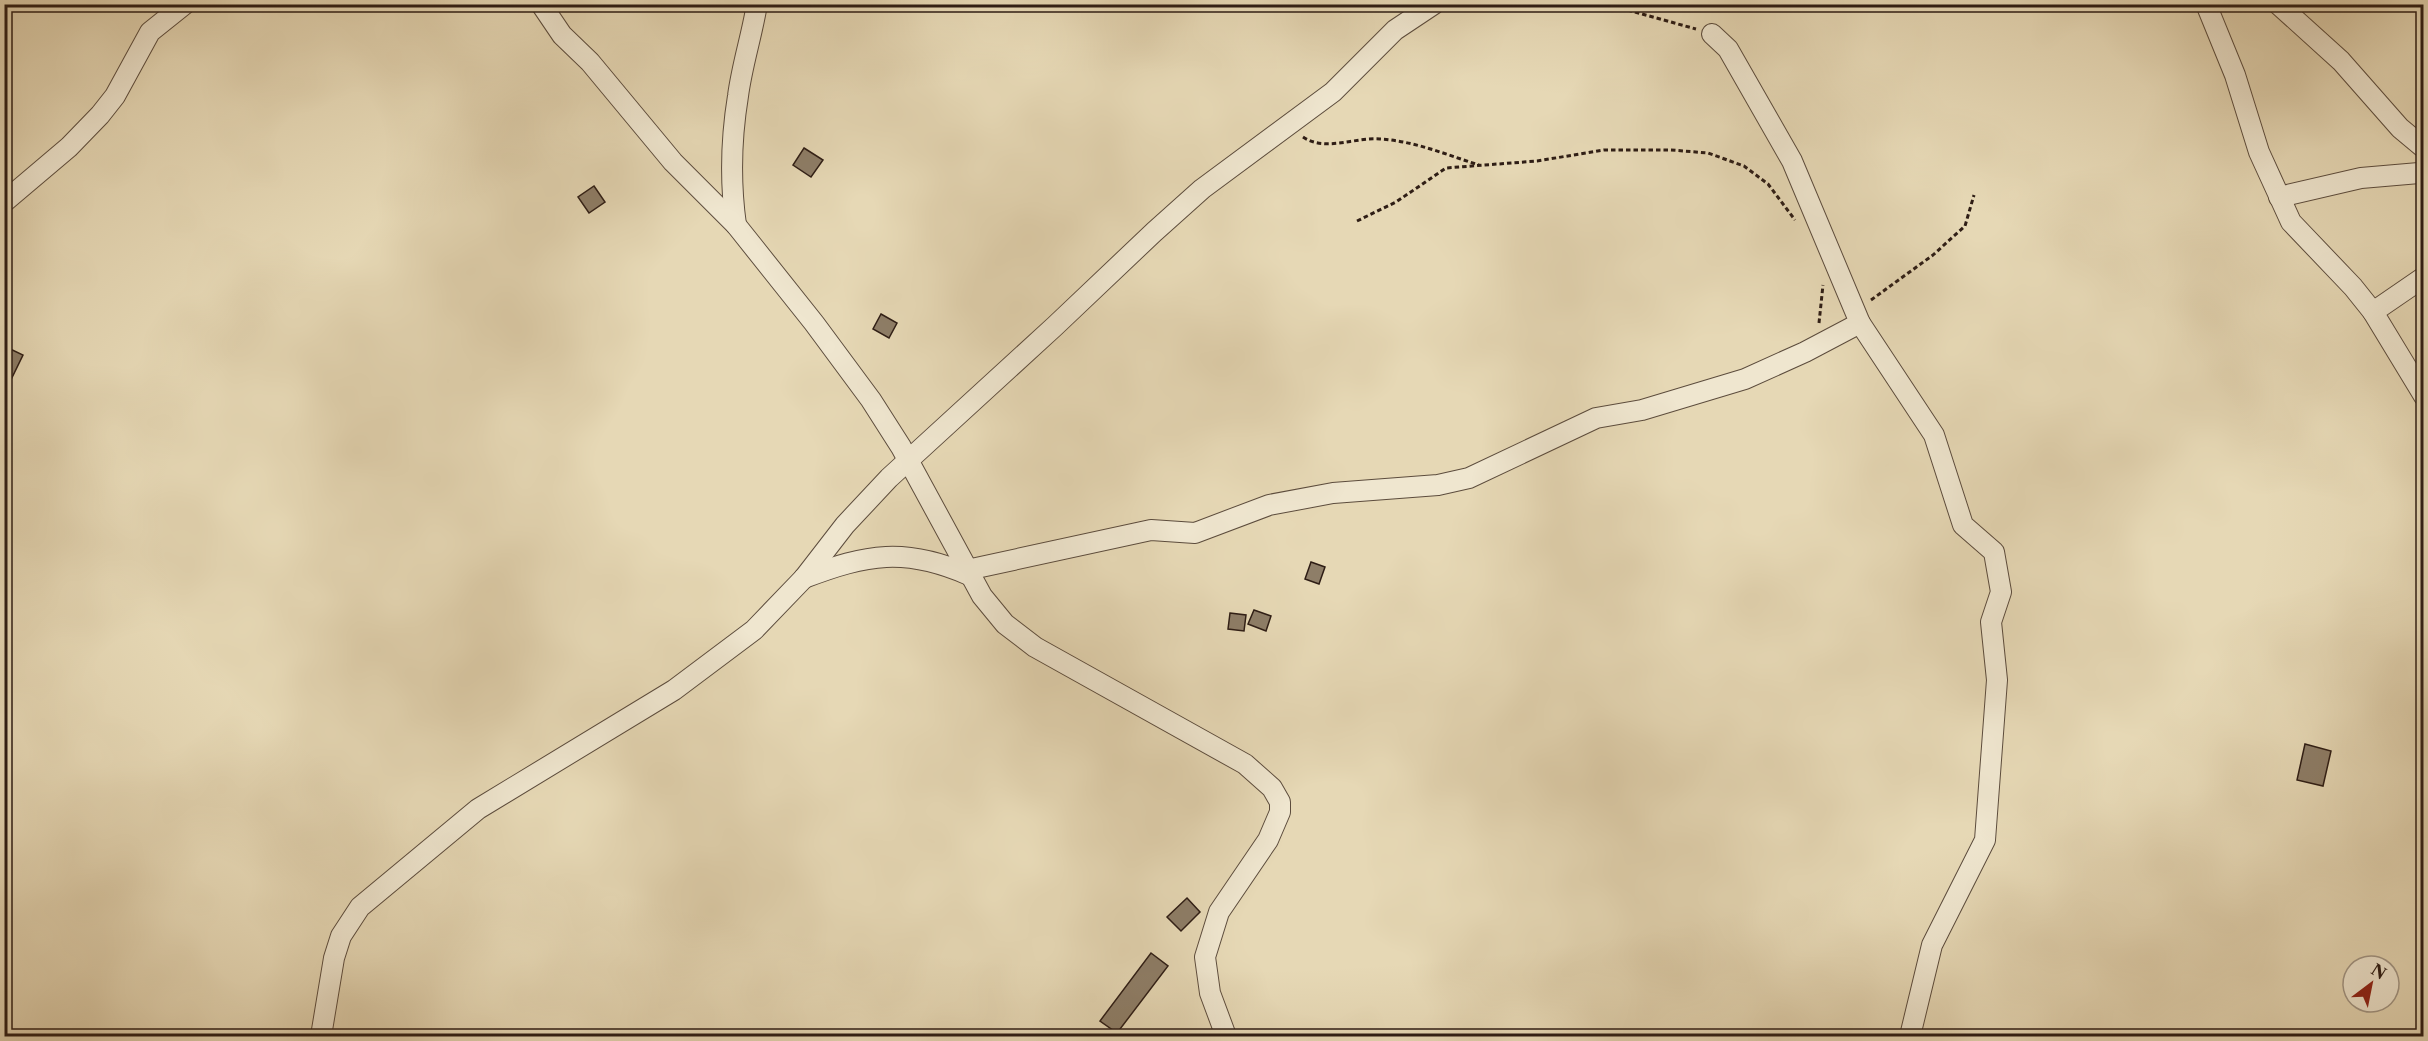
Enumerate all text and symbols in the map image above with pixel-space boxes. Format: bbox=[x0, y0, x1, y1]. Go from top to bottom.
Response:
north arrow bbox=[2341, 954, 2401, 1014]
text: N bbox=[2368, 959, 2390, 983]

